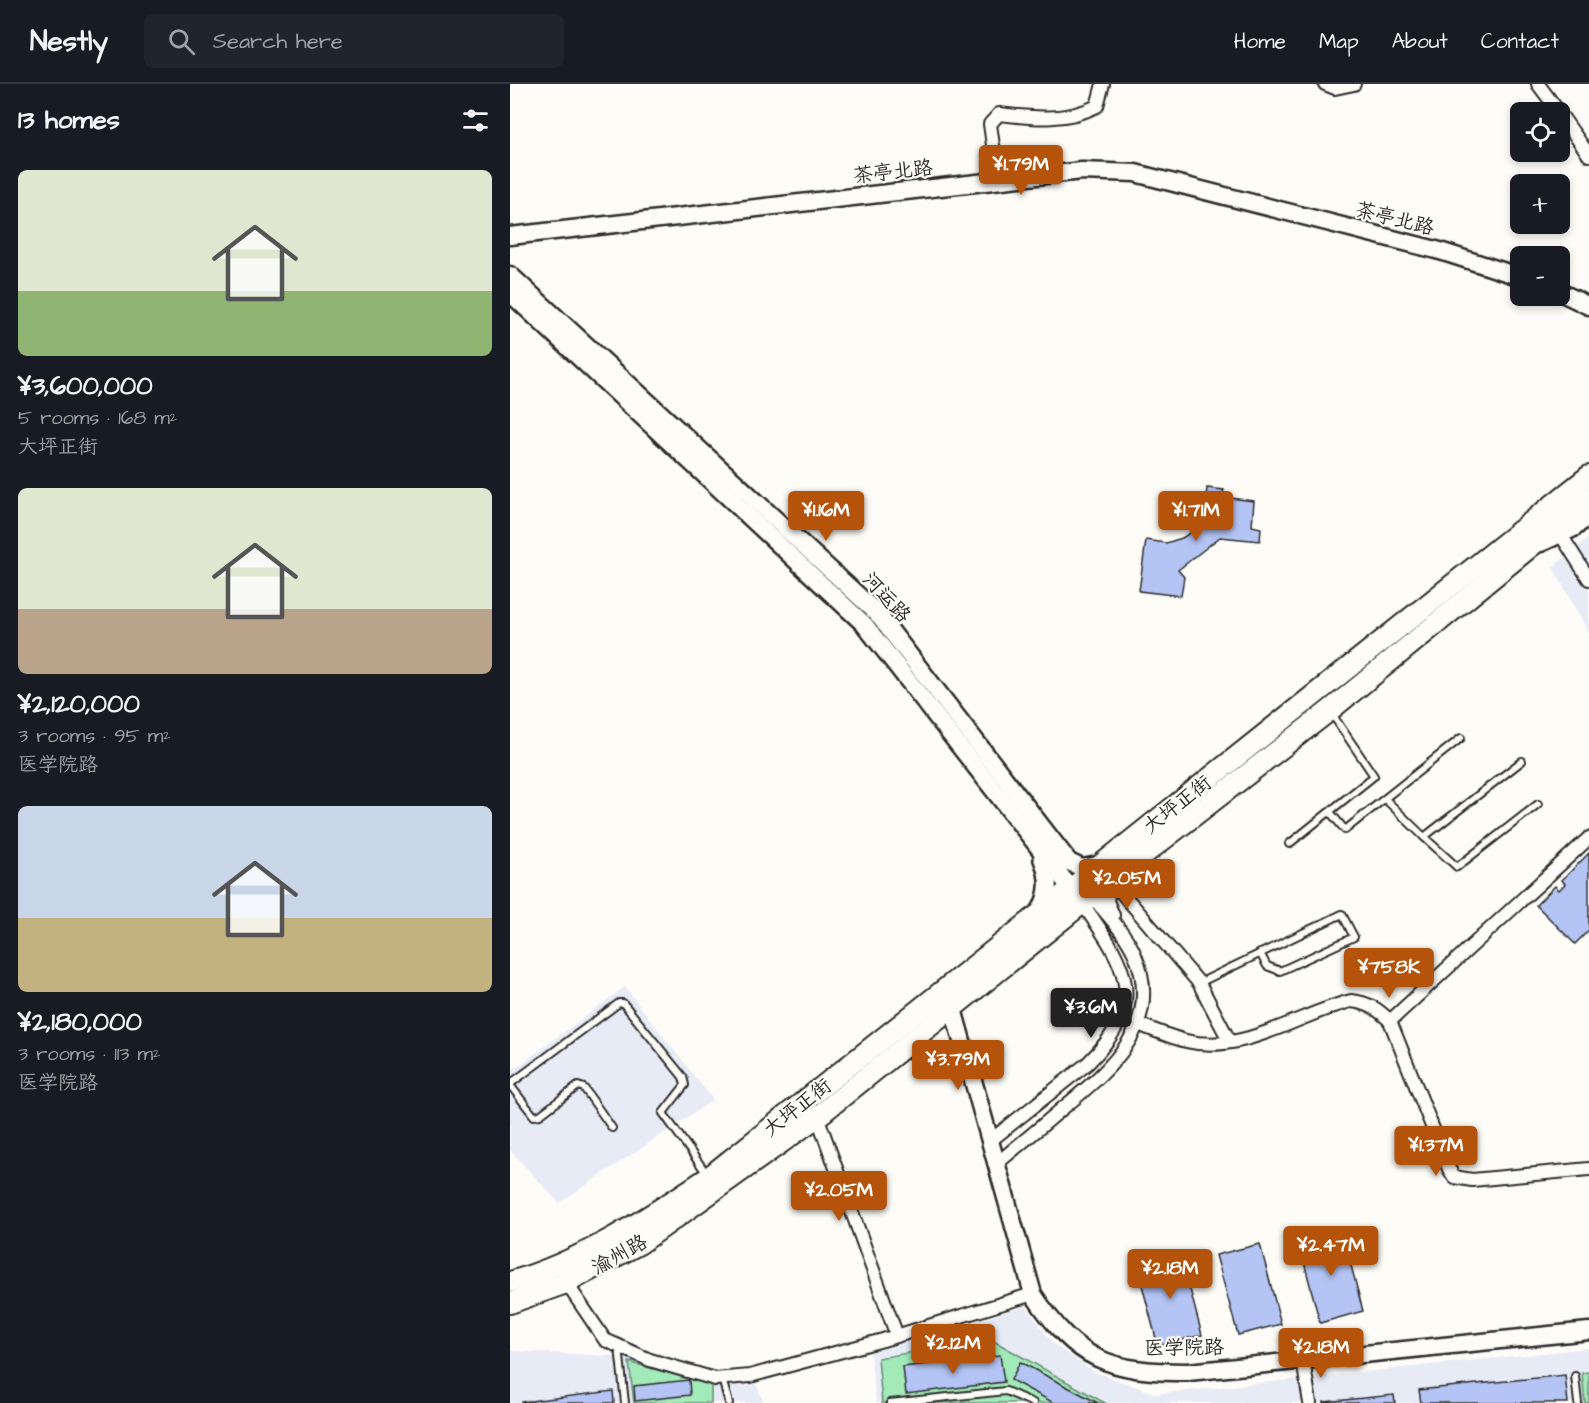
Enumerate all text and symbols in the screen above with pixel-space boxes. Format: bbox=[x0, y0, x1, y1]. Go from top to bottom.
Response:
search box bbox=[144, 14, 564, 68]
text: Nestly bbox=[30, 22, 108, 61]
icon: search bbox=[165, 25, 198, 58]
text: Search here bbox=[213, 26, 343, 57]
text: Home bbox=[1234, 27, 1286, 56]
text: Map bbox=[1319, 27, 1359, 56]
text: About bbox=[1392, 27, 1448, 56]
text: Contact bbox=[1481, 27, 1559, 56]
text: 13 homes bbox=[18, 102, 120, 138]
map controls bbox=[1510, 102, 1570, 306]
button: locate bbox=[1510, 102, 1570, 162]
icon: filters bbox=[459, 104, 492, 137]
pin: ¥1.79M bbox=[972, 145, 1070, 196]
text: ¥1.79M bbox=[993, 150, 1049, 178]
street label: 茶亭北路 bbox=[852, 154, 935, 190]
button: + bbox=[1510, 174, 1570, 234]
street label: 茶亭北路 bbox=[1353, 196, 1438, 242]
icon: home bbox=[201, 209, 309, 317]
button: − bbox=[1510, 246, 1570, 306]
text: ¥3,600,000 bbox=[18, 368, 153, 404]
text: 5 rooms · 168 m² bbox=[18, 404, 177, 432]
text: 大坪正街 bbox=[18, 433, 98, 461]
pin: ¥1.16M bbox=[777, 491, 875, 542]
pin: ¥1.71M bbox=[1147, 491, 1245, 542]
text: ¥1.16M bbox=[802, 496, 850, 524]
text: ¥1.71M bbox=[1172, 496, 1220, 524]
icon: home bbox=[201, 527, 309, 635]
street label: 河运路 bbox=[856, 566, 918, 630]
text: ¥2,120,000 bbox=[18, 686, 140, 722]
text: 3 rooms · 95 m² bbox=[18, 722, 171, 750]
text: 医学院路 bbox=[18, 751, 98, 779]
street label: 大坪正街 bbox=[1137, 769, 1218, 840]
icon: home bbox=[201, 845, 309, 953]
pin: ¥2.05M bbox=[1078, 859, 1176, 910]
text: ¥2.05M bbox=[1093, 864, 1161, 892]
pin: ¥758K bbox=[1347, 948, 1431, 999]
text: ¥758K bbox=[1358, 953, 1420, 981]
pin: ¥3.6M bbox=[1049, 988, 1133, 1039]
text: ¥3.6M bbox=[1065, 993, 1117, 1021]
text: ¥2,180,000 bbox=[18, 1004, 142, 1040]
text: 3 rooms · 113 m² bbox=[18, 1040, 161, 1068]
pin: ¥3.79M bbox=[909, 1040, 1007, 1091]
text: ¥3.79M bbox=[926, 1045, 990, 1073]
text: 医学院路 bbox=[18, 1069, 98, 1097]
street label: 大坪正街 bbox=[757, 1072, 838, 1143]
pin: ¥1.37M bbox=[1387, 1126, 1485, 1177]
text: ¥1.37M bbox=[1408, 1131, 1464, 1159]
pin: ¥2.05M bbox=[790, 1171, 888, 1222]
text: ¥2.05M bbox=[805, 1176, 873, 1204]
pin: ¥2.47M bbox=[1282, 1226, 1380, 1277]
street label: 渝州路 bbox=[586, 1228, 653, 1282]
text: ¥2.47M bbox=[1297, 1231, 1365, 1259]
pin: ¥2.18M bbox=[1121, 1249, 1219, 1300]
text: ¥2.18M bbox=[1141, 1254, 1199, 1282]
pin: ¥2.12M bbox=[904, 1324, 1002, 1375]
pin: ¥2.18M bbox=[1272, 1328, 1370, 1379]
text: ¥2.12M bbox=[925, 1329, 981, 1357]
street label: 医学院路 bbox=[1144, 1333, 1225, 1363]
text: ¥2.18M bbox=[1292, 1333, 1350, 1361]

